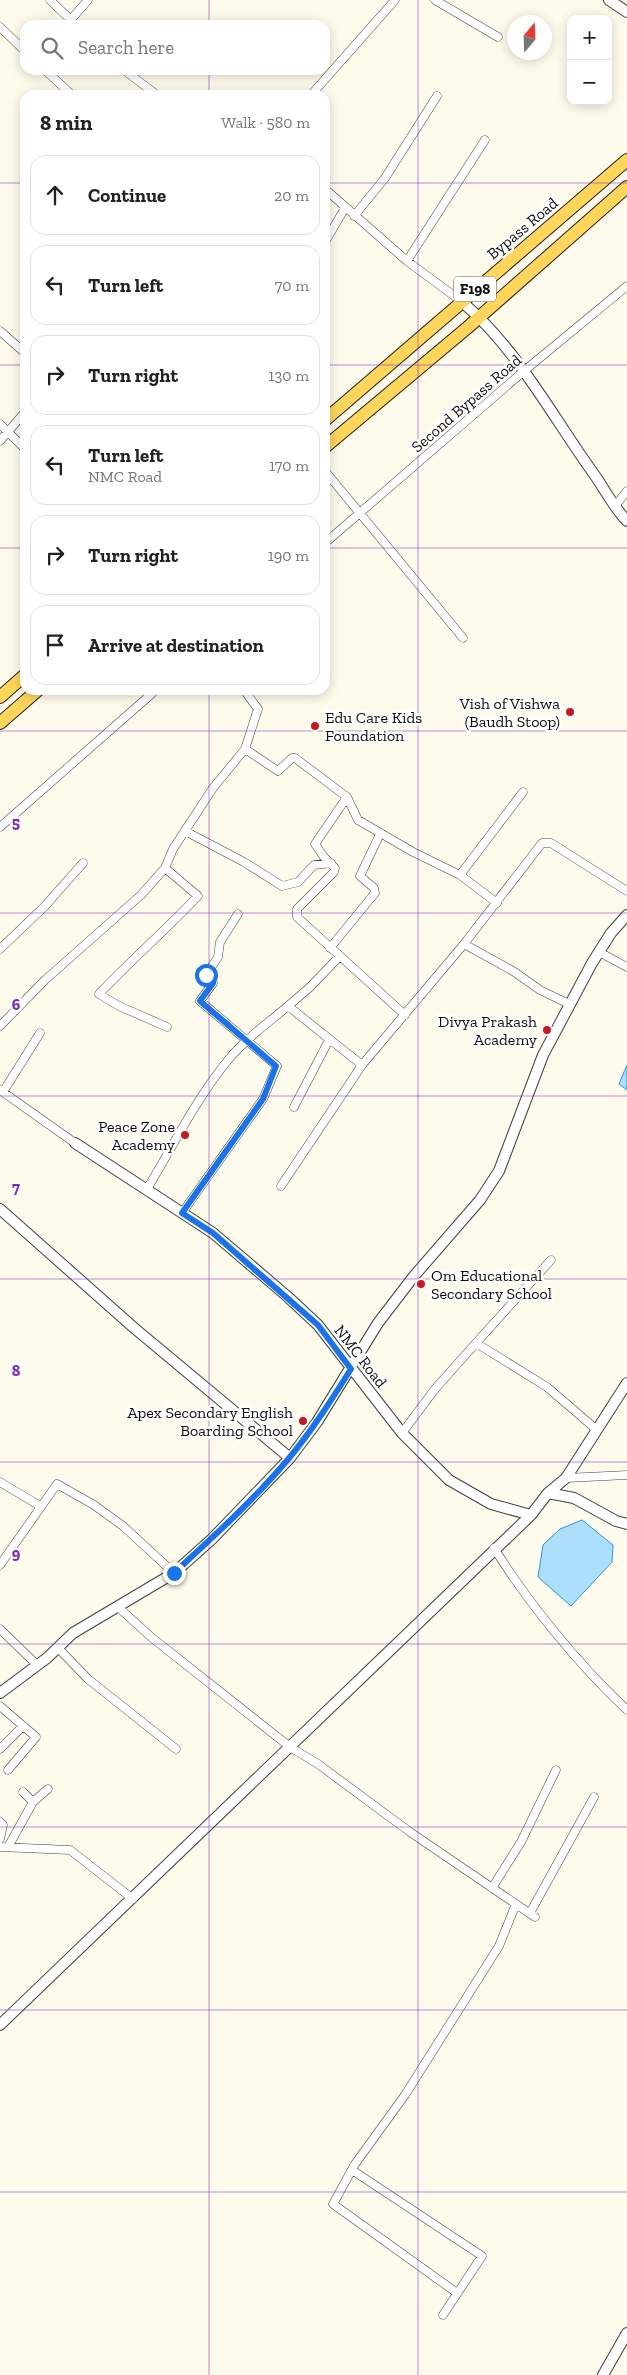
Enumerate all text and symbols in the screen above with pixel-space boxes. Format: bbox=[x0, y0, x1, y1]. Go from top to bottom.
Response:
north arrow bbox=[507, 15, 552, 60]
map controls bbox=[567, 15, 612, 105]
button: + bbox=[567, 15, 612, 60]
search box bbox=[20, 20, 330, 75]
icon: search bbox=[38, 34, 66, 62]
text: Search here bbox=[78, 36, 174, 59]
button: − bbox=[567, 60, 612, 105]
text: 8 min bbox=[40, 110, 92, 135]
text: Walk · 580 m bbox=[221, 113, 310, 132]
icon: ahead bbox=[41, 181, 69, 209]
text: Continue bbox=[88, 184, 166, 207]
text: 20 m bbox=[274, 186, 309, 205]
street label: Bypass Road bbox=[483, 193, 562, 263]
icon: left bbox=[41, 271, 69, 299]
text: Turn left bbox=[88, 274, 163, 297]
text: 70 m bbox=[275, 276, 309, 295]
road number: F198 bbox=[454, 276, 496, 302]
street label: Second Bypass Road bbox=[407, 350, 525, 456]
icon: right bbox=[41, 361, 69, 389]
text: Turn right bbox=[88, 364, 178, 387]
text: 130 m bbox=[268, 366, 309, 385]
text: Turn left bbox=[88, 444, 163, 467]
icon: left bbox=[41, 451, 69, 479]
text: 170 m bbox=[269, 456, 309, 475]
text: NMC Road bbox=[88, 467, 162, 486]
icon: right bbox=[41, 541, 69, 569]
text: Turn right bbox=[88, 544, 178, 567]
text: 190 m bbox=[268, 546, 309, 565]
icon: arrive bbox=[41, 631, 69, 659]
text: Arrive at destination bbox=[88, 634, 264, 657]
place label: Vish of Vishwa (Baudh Stoop) bbox=[458, 694, 560, 731]
marker: Vish of Vishwa (Baudh Stoop) bbox=[564, 706, 576, 718]
place label: Edu Care Kids Foundation bbox=[325, 708, 422, 745]
marker: Edu Care Kids Foundation bbox=[309, 720, 321, 732]
text: 5 bbox=[12, 813, 20, 832]
route start bbox=[195, 964, 218, 987]
text: 6 bbox=[12, 995, 21, 1014]
place label: Divya Prakash Academy bbox=[438, 1012, 538, 1049]
marker: Divya Prakash Academy bbox=[541, 1024, 553, 1036]
place label: Peace Zone Academy bbox=[98, 1117, 176, 1154]
marker: Peace Zone Academy bbox=[179, 1129, 191, 1141]
text: 7 bbox=[12, 1178, 20, 1197]
place label: Om Educational Secondary School bbox=[431, 1266, 552, 1303]
marker: Om Educational Secondary School bbox=[415, 1278, 427, 1290]
street label: NMC Road bbox=[330, 1321, 391, 1392]
text: 8 bbox=[12, 1361, 21, 1380]
place label: Apex Secondary English Boarding School bbox=[127, 1403, 293, 1440]
marker: Apex Secondary English Boarding School bbox=[297, 1415, 309, 1427]
text: 9 bbox=[12, 1544, 21, 1563]
route end bbox=[163, 1562, 186, 1585]

